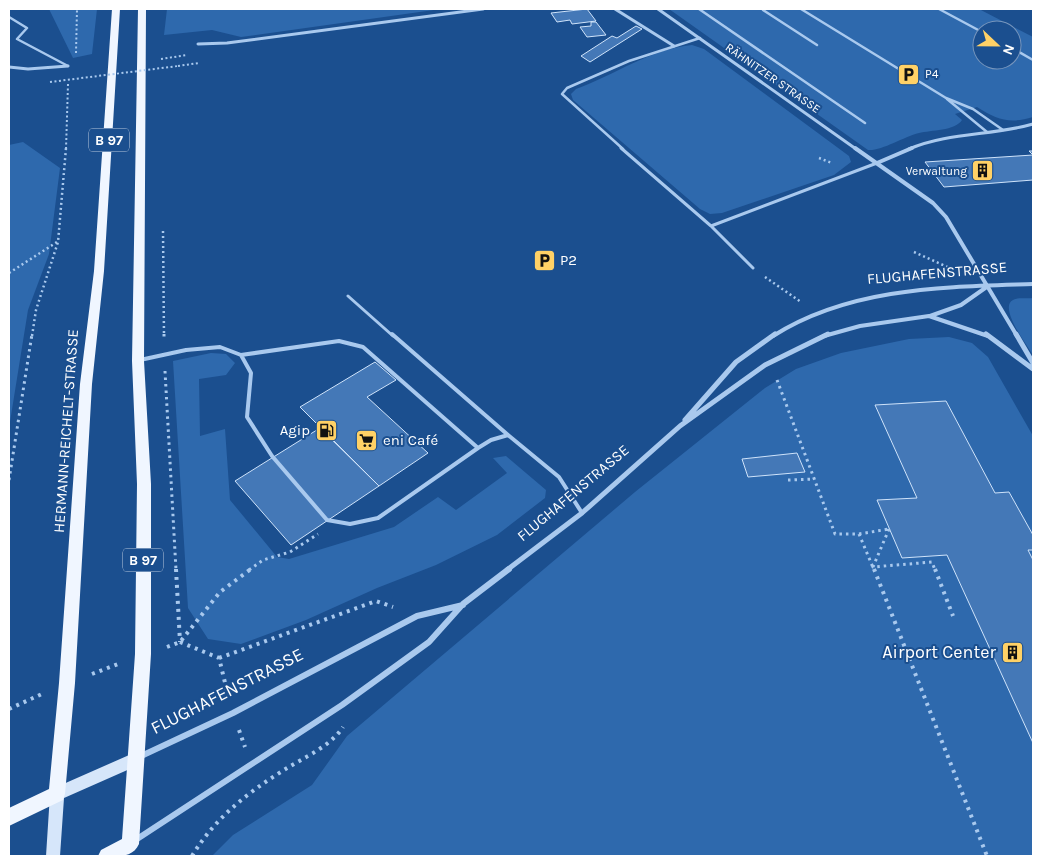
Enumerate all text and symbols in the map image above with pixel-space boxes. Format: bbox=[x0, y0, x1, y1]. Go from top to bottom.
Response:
north arrow bbox=[972, 20, 1022, 70]
street label: RÄHNITZER STRASSE bbox=[723, 40, 823, 116]
text: N bbox=[999, 42, 1018, 58]
parking icon: P4 bbox=[897, 62, 921, 86]
place label: P4 bbox=[925, 67, 939, 81]
road number: B 97 bbox=[89, 128, 129, 152]
building icon: Verwaltung bbox=[971, 159, 995, 183]
place label: Verwaltung bbox=[906, 164, 967, 178]
parking icon: P2 bbox=[532, 248, 556, 272]
place label: P2 bbox=[560, 251, 577, 269]
street label: FLUGHAFENSTRASSE bbox=[866, 258, 1008, 288]
street label: HERMANN-REICHELT-STRASSE bbox=[50, 329, 82, 533]
fuel station icon: Agip bbox=[314, 418, 338, 442]
place label: Agip bbox=[280, 421, 310, 439]
supermarket icon: eni Café bbox=[355, 428, 379, 452]
place label: eni Café bbox=[383, 431, 438, 449]
street label: FLUGHAFENSTRASSE bbox=[513, 441, 633, 545]
road number: B 97 bbox=[123, 548, 163, 572]
building icon: Airport Center bbox=[1000, 640, 1024, 664]
place label: Airport Center bbox=[882, 641, 996, 663]
street label: FLUGHAFENSTRASSE bbox=[147, 643, 307, 739]

